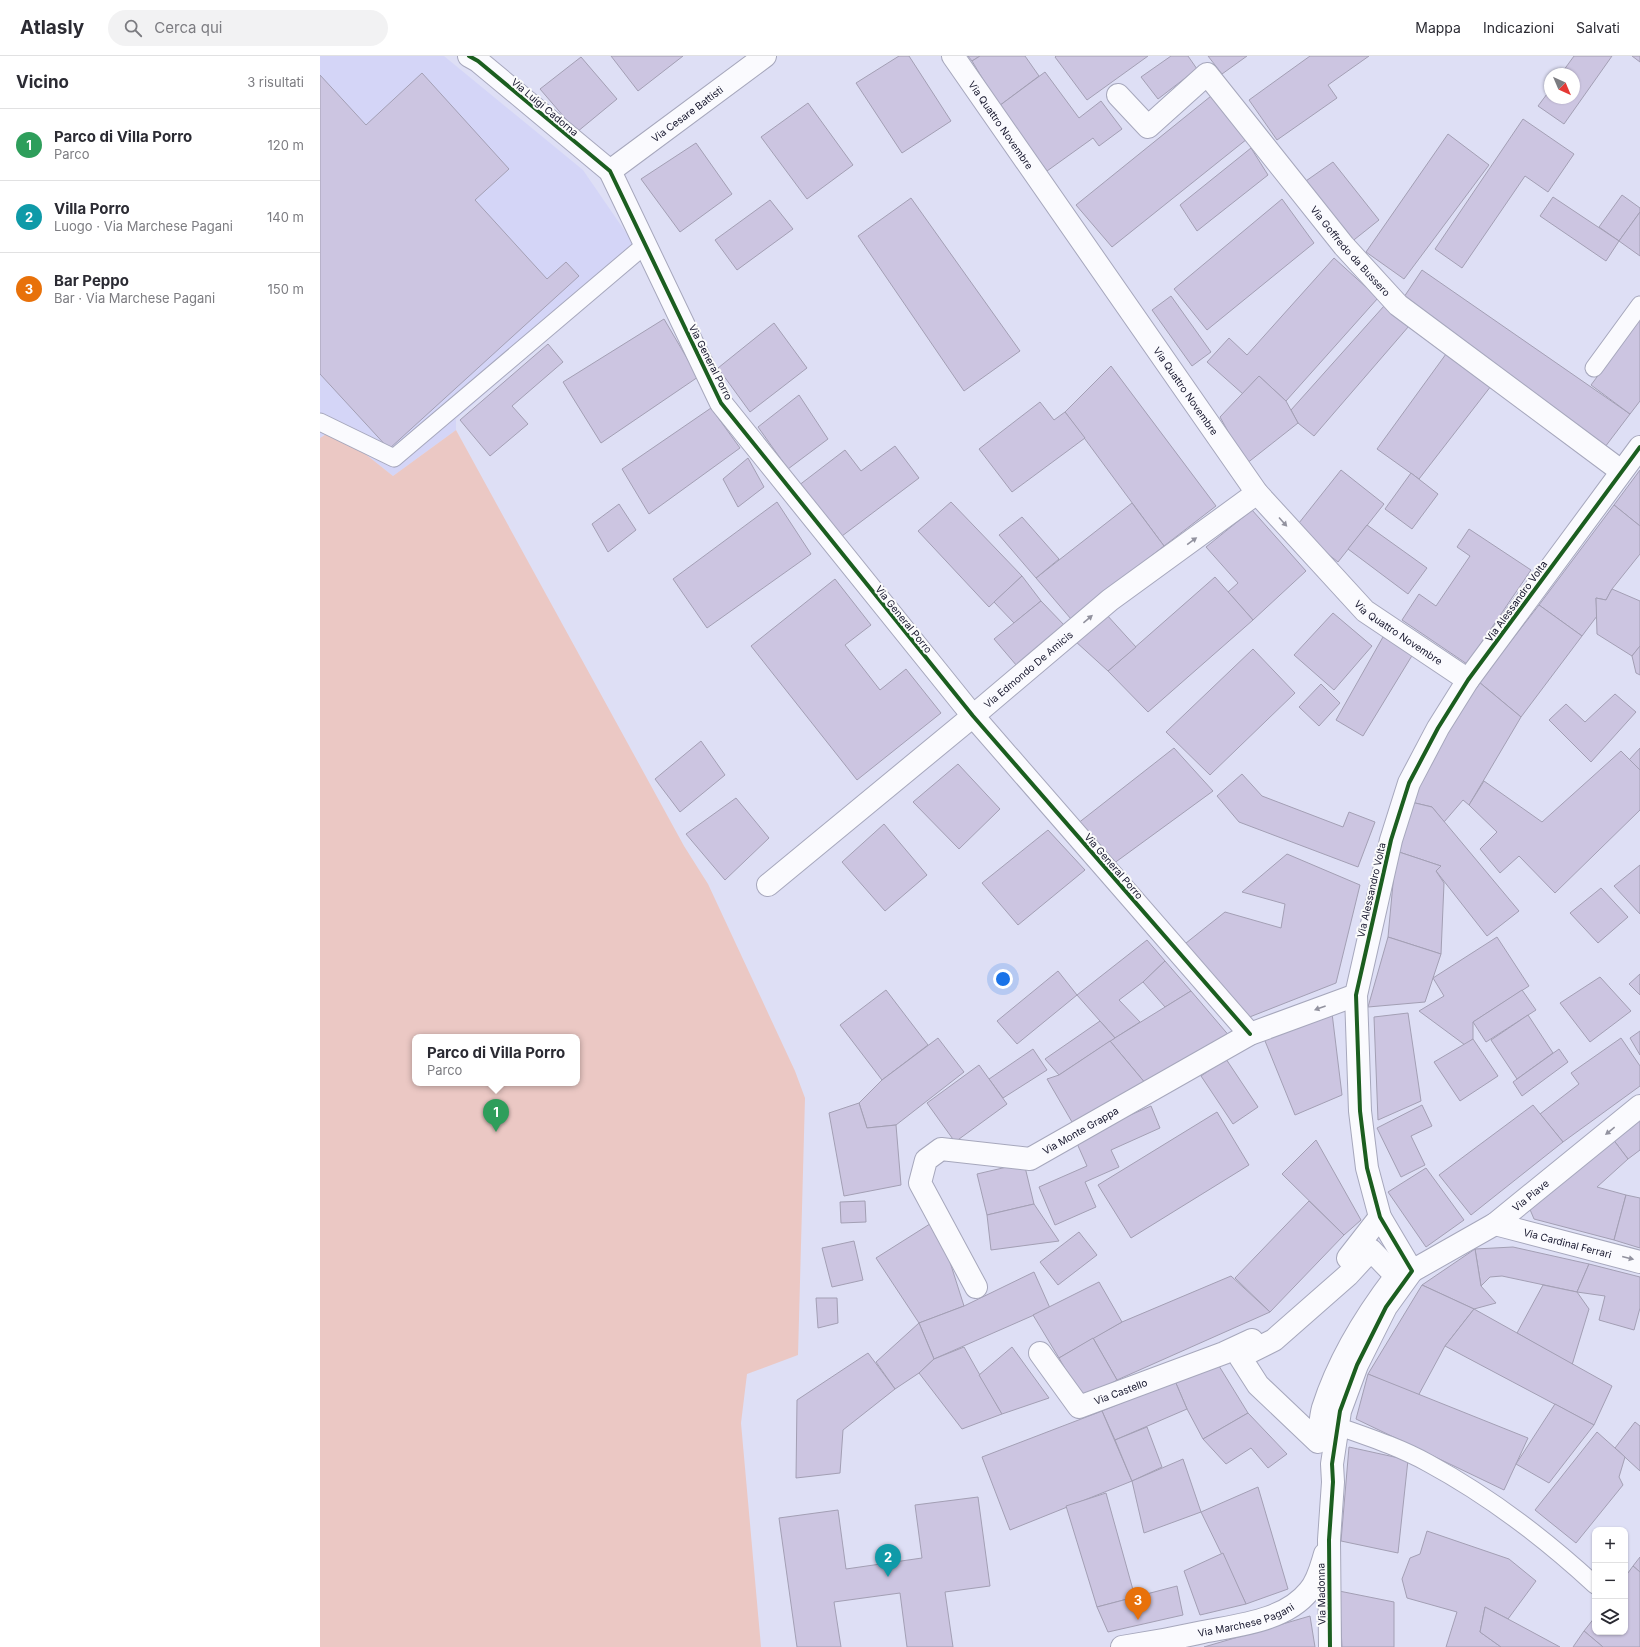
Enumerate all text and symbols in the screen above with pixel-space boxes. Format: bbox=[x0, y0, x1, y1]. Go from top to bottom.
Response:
search box bbox=[108, 10, 388, 46]
text: Atlasly bbox=[20, 16, 84, 39]
icon: search bbox=[122, 17, 144, 39]
text: Cerca qui bbox=[154, 18, 222, 37]
text: Mappa bbox=[1415, 19, 1461, 36]
text: Indicazioni bbox=[1483, 19, 1554, 36]
text: Salvati bbox=[1576, 19, 1620, 36]
north arrow bbox=[1544, 68, 1580, 104]
text: Vicino bbox=[16, 72, 69, 92]
text: 3 risultati bbox=[247, 74, 304, 90]
street label: Via Luigi Cadorna bbox=[509, 76, 581, 138]
street label: Via Quattro Novembre bbox=[966, 79, 1036, 171]
street label: Via Cesare Battisti bbox=[649, 83, 725, 144]
text: Parco di Villa Porro bbox=[54, 127, 192, 146]
text: 1 bbox=[26, 137, 32, 153]
text: 120 m bbox=[268, 137, 304, 153]
text: Parco bbox=[54, 146, 90, 162]
text: Villa Porro bbox=[54, 199, 130, 218]
street label: Via Goffredo da Bussero bbox=[1308, 203, 1393, 299]
text: 2 bbox=[25, 209, 33, 225]
text: 140 m bbox=[267, 209, 304, 225]
text: Luogo · Via Marchese Pagani bbox=[54, 218, 233, 234]
text: Bar Peppo bbox=[54, 271, 129, 290]
text: 3 bbox=[25, 281, 33, 297]
text: 150 m bbox=[268, 281, 304, 297]
text: Bar · Via Marchese Pagani bbox=[54, 290, 215, 306]
street label: Via General Porro bbox=[687, 322, 735, 402]
street label: Via Quattro Novembre bbox=[1151, 345, 1221, 437]
one-way arrow bbox=[1279, 517, 1288, 527]
one-way arrow bbox=[1186, 536, 1197, 545]
street label: Via Alessandro Volta bbox=[1483, 558, 1549, 644]
street label: Via General Porro bbox=[873, 583, 935, 655]
street label: Via Quattro Novembre bbox=[1352, 598, 1445, 667]
one-way arrow bbox=[1082, 614, 1093, 623]
street label: Via Edmondo De Amicis bbox=[981, 628, 1075, 710]
street label: Via General Porro bbox=[1082, 831, 1146, 901]
street label: Via Alessandro Volta bbox=[1354, 841, 1388, 939]
your location bbox=[993, 969, 1013, 989]
one-way arrow bbox=[1313, 1006, 1325, 1012]
popup bbox=[412, 1034, 580, 1086]
text: Parco di Villa Porro bbox=[427, 1043, 565, 1062]
text: Parco bbox=[427, 1062, 462, 1078]
pin: 1 bbox=[483, 1099, 509, 1132]
street label: Via Monte Grappa bbox=[1040, 1104, 1120, 1157]
one-way arrow bbox=[1604, 1126, 1615, 1135]
street label: Via Piave bbox=[1510, 1177, 1551, 1214]
street label: Via Cardinal Ferrari bbox=[1522, 1226, 1613, 1260]
one-way arrow bbox=[1622, 1256, 1634, 1262]
street label: Via Castello bbox=[1092, 1376, 1149, 1407]
map controls bbox=[1592, 1527, 1628, 1635]
button: + bbox=[1592, 1527, 1628, 1563]
pin: 2 bbox=[875, 1544, 901, 1577]
street label: Via Madonna bbox=[1314, 1563, 1328, 1625]
button: − bbox=[1592, 1563, 1628, 1599]
pin: 3 bbox=[1125, 1587, 1151, 1620]
button: layers bbox=[1592, 1599, 1628, 1635]
street label: Via Marchese Pagani bbox=[1197, 1601, 1296, 1639]

